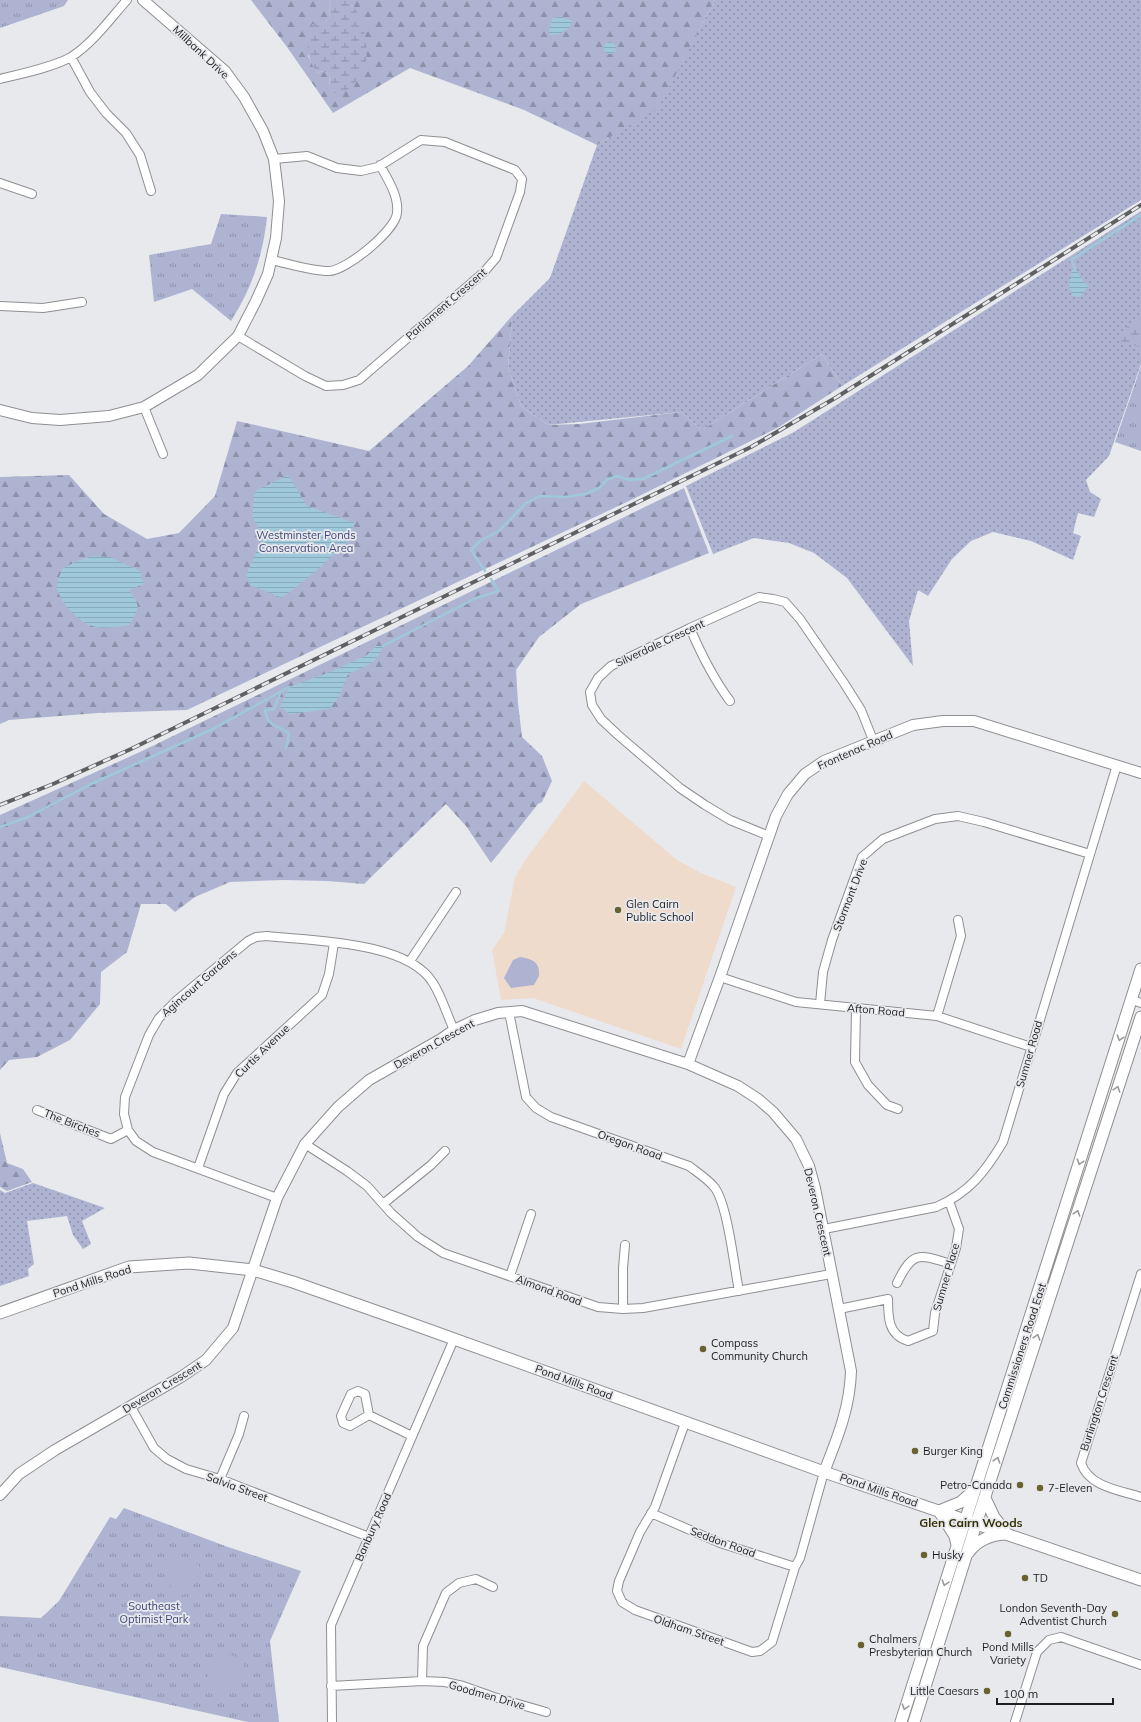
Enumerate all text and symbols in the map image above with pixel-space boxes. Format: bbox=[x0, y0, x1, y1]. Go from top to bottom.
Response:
street label: Millbank Drive bbox=[170, 22, 232, 82]
street label: Parliament Crescent bbox=[403, 265, 489, 343]
park label: Westminster Ponds Conservation Area bbox=[256, 528, 356, 555]
street label: Silverdale Crescent bbox=[613, 616, 707, 670]
street label: Frontenac Road bbox=[815, 727, 895, 773]
street label: Stormont Drive bbox=[830, 857, 870, 933]
place label: Glen Cairn Public School bbox=[626, 897, 694, 924]
marker: Glen Cairn Public School bbox=[613, 905, 623, 915]
street label: Agincourt Gardens bbox=[158, 946, 240, 1020]
street label: Afton Road bbox=[847, 1001, 905, 1019]
street label: Deveron Crescent bbox=[391, 1016, 477, 1072]
street label: Sumner Road bbox=[1013, 1019, 1045, 1089]
street label: Curtis Avenue bbox=[232, 1021, 292, 1081]
one-way arrow bbox=[1116, 1034, 1125, 1041]
one-way arrow bbox=[1112, 1086, 1121, 1093]
street label: The Birches bbox=[42, 1106, 102, 1140]
street label: Oregon Road bbox=[596, 1127, 664, 1163]
one-way arrow bbox=[1077, 1158, 1085, 1165]
street label: Deveron Crescent bbox=[801, 1167, 835, 1258]
one-way arrow bbox=[1072, 1210, 1081, 1217]
street label: Sumner Place bbox=[930, 1241, 962, 1313]
street label: Pond Mills Road bbox=[51, 1262, 133, 1300]
street label: Almond Road bbox=[514, 1272, 584, 1308]
street label: Commissioners Road East bbox=[995, 1281, 1049, 1411]
one-way arrow bbox=[1032, 1333, 1041, 1340]
place label: Compass Community Church bbox=[711, 1336, 808, 1363]
marker: Compass Community Church bbox=[698, 1344, 708, 1354]
street label: Burlington Crescent bbox=[1077, 1353, 1121, 1453]
street label: Deveron Crescent bbox=[120, 1358, 204, 1416]
street label: Pond Mills Road bbox=[533, 1361, 615, 1403]
place label: Burger King bbox=[923, 1444, 983, 1458]
marker: Burger King bbox=[910, 1446, 920, 1456]
one-way arrow bbox=[992, 1457, 1001, 1464]
street label: Salvia Street bbox=[204, 1469, 270, 1505]
street label: Pond Mills Road bbox=[838, 1470, 920, 1510]
place label: Petro-Canada bbox=[940, 1478, 1012, 1492]
marker: Petro-Canada bbox=[1015, 1480, 1025, 1490]
place label: 7-Eleven bbox=[1048, 1481, 1093, 1495]
marker: 7-Eleven bbox=[1035, 1483, 1045, 1493]
street label: Banbury Road bbox=[352, 1491, 394, 1563]
district label: Glen Cairn Woods bbox=[919, 1515, 1023, 1530]
street label: Seddon Road bbox=[688, 1524, 758, 1560]
place label: Husky bbox=[932, 1548, 964, 1562]
marker: Husky bbox=[919, 1550, 929, 1560]
place label: TD bbox=[1033, 1571, 1048, 1585]
marker: TD bbox=[1020, 1573, 1030, 1583]
one-way arrow bbox=[941, 1580, 950, 1587]
park label: Southeast Optimist Park bbox=[119, 1599, 189, 1626]
place label: London Seventh-Day Adventist Church bbox=[1000, 1601, 1107, 1628]
marker: London Seventh-Day Adventist Church bbox=[1110, 1609, 1120, 1619]
street label: Oldham Street bbox=[652, 1611, 726, 1649]
marker: Pond Mills Variety bbox=[1003, 1629, 1013, 1639]
place label: Chalmers Presbyterian Church bbox=[869, 1632, 972, 1659]
marker: Chalmers Presbyterian Church bbox=[856, 1640, 866, 1650]
place label: Pond Mills Variety bbox=[982, 1640, 1034, 1667]
street label: Goodmen Drive bbox=[447, 1677, 527, 1713]
scale bar bbox=[997, 1680, 1113, 1706]
place label: Little Caesars bbox=[910, 1684, 979, 1698]
marker: Little Caesars bbox=[982, 1686, 992, 1696]
text: 100 m bbox=[1003, 1686, 1038, 1701]
one-way arrow bbox=[901, 1703, 910, 1710]

